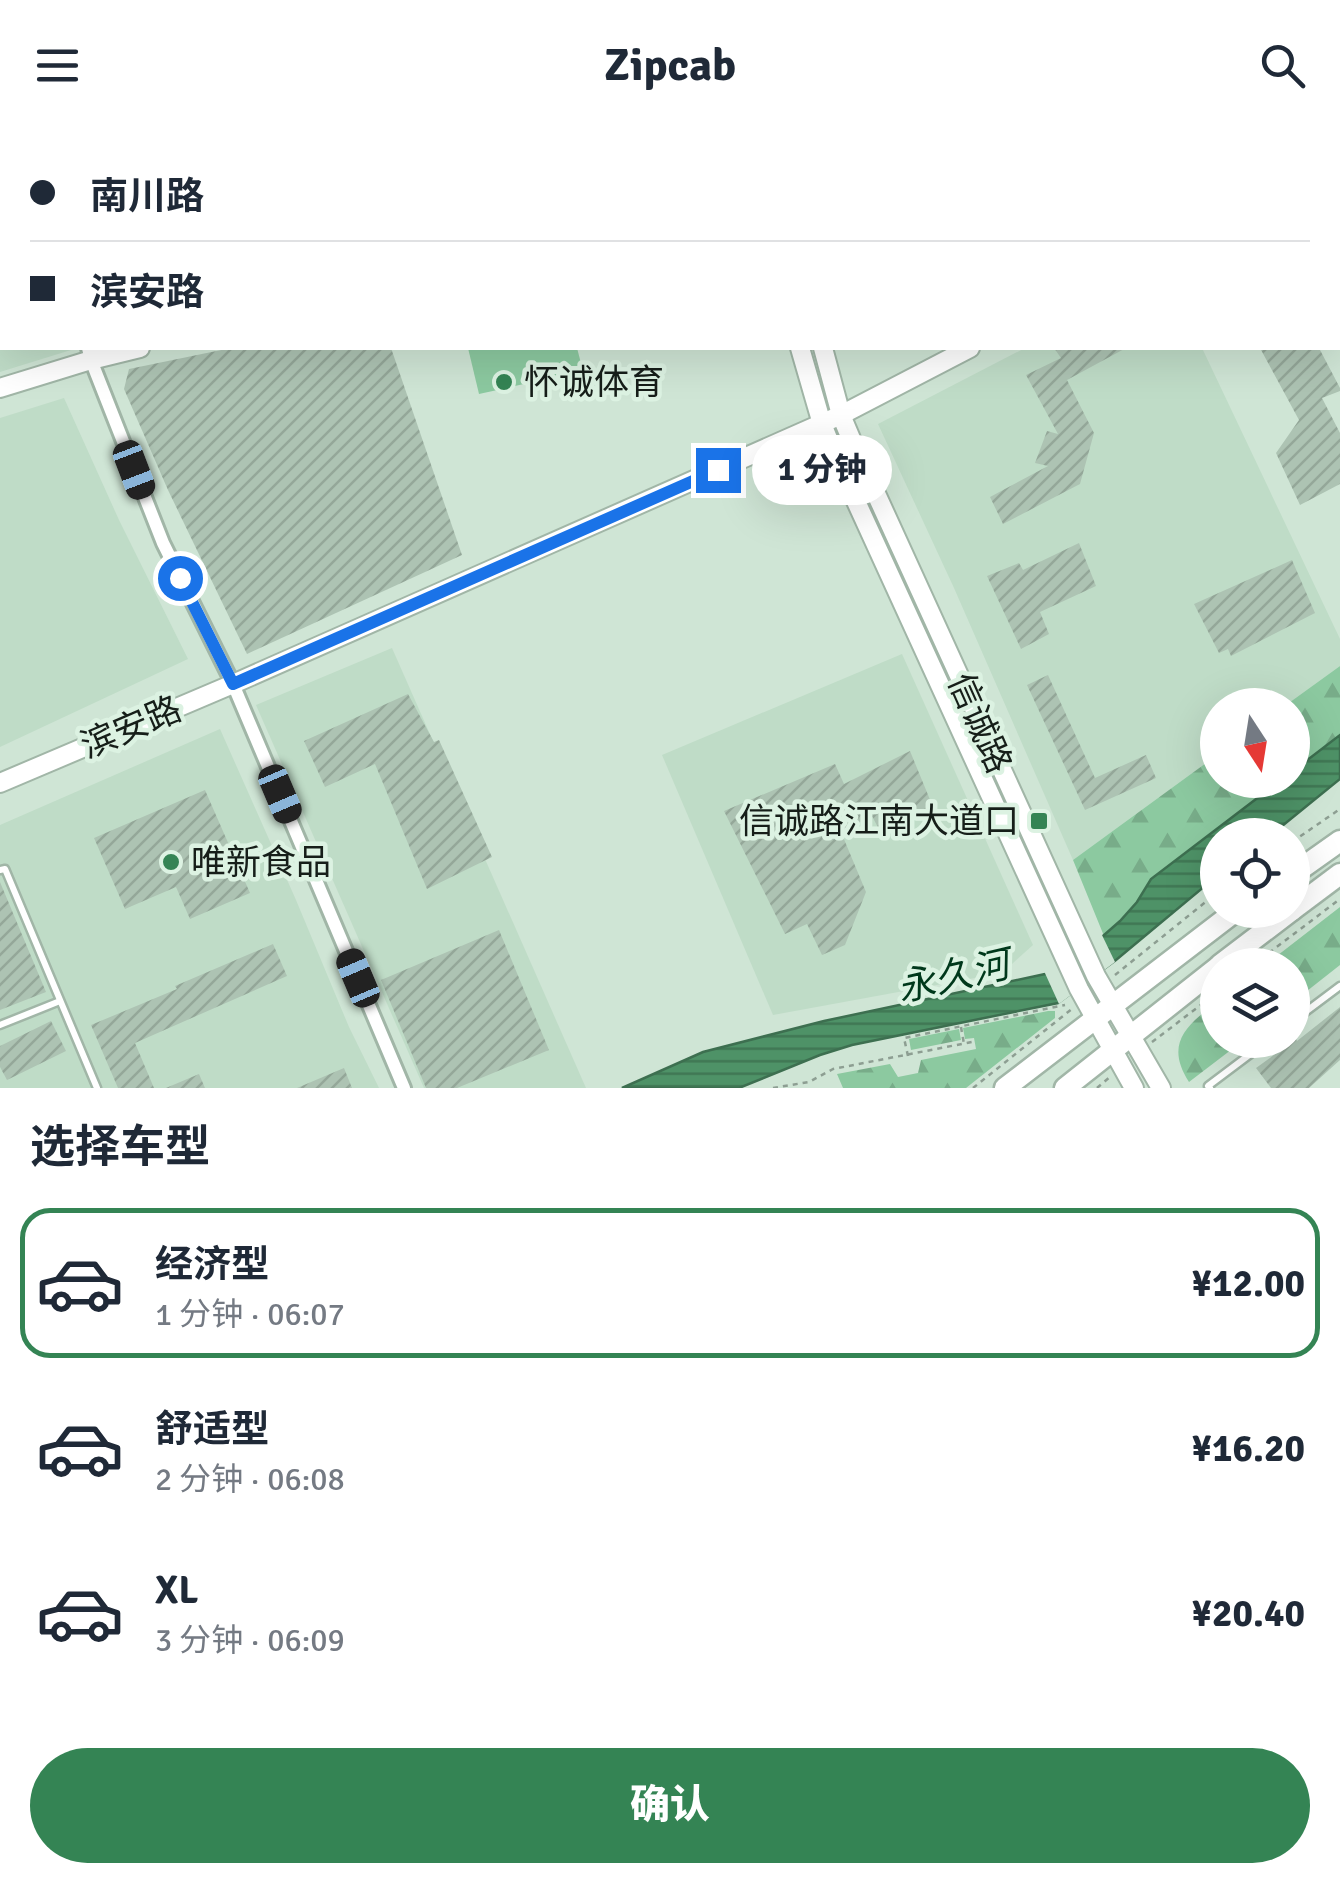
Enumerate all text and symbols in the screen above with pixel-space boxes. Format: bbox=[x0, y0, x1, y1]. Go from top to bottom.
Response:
icon: menu bbox=[30, 38, 85, 93]
text: Zipcab bbox=[604, 38, 736, 93]
icon: search bbox=[1255, 38, 1310, 93]
text: 南川路 bbox=[90, 173, 204, 220]
text: 滨安路 bbox=[90, 269, 204, 316]
place label: 怀诚体育 bbox=[524, 361, 664, 404]
marker: 怀诚体育 bbox=[493, 371, 515, 393]
callout: 1 分钟 bbox=[753, 435, 893, 505]
car bbox=[109, 437, 159, 503]
route end bbox=[696, 448, 741, 493]
text: 1 分钟 bbox=[778, 450, 866, 489]
route start bbox=[158, 556, 203, 601]
street label: 信诚路 bbox=[939, 666, 1021, 780]
street label: 滨安路 bbox=[74, 687, 188, 768]
north arrow bbox=[1200, 688, 1310, 798]
map controls bbox=[1200, 688, 1310, 1058]
car bbox=[254, 761, 306, 827]
place label: 信诚路江南大道口 bbox=[739, 800, 1019, 843]
marker: 信诚路江南大道口 bbox=[1028, 810, 1050, 832]
button: locate bbox=[1200, 818, 1310, 928]
place label: 唯新食品 bbox=[191, 841, 331, 884]
marker: 唯新食品 bbox=[160, 851, 182, 873]
water label: 永久河 bbox=[892, 939, 1021, 1012]
car bbox=[332, 945, 384, 1011]
button: layers bbox=[1200, 948, 1310, 1058]
text: 选择车型 bbox=[30, 1120, 210, 1175]
icon: car bbox=[35, 1238, 125, 1328]
text: 经济型 bbox=[155, 1241, 269, 1288]
text: ¥12.00 bbox=[1192, 1260, 1305, 1307]
text: 1 分钟 · 06:07 bbox=[155, 1295, 345, 1334]
icon: car bbox=[35, 1403, 125, 1493]
text: 舒适型 bbox=[155, 1406, 269, 1453]
text: ¥16.20 bbox=[1192, 1425, 1305, 1472]
text: 2 分钟 · 06:08 bbox=[155, 1460, 345, 1499]
text: XL bbox=[155, 1567, 198, 1614]
icon: car bbox=[35, 1568, 125, 1658]
text: ¥20.40 bbox=[1192, 1590, 1305, 1637]
text: 3 分钟 · 06:09 bbox=[155, 1621, 345, 1660]
button: 确认 bbox=[30, 1748, 1310, 1863]

